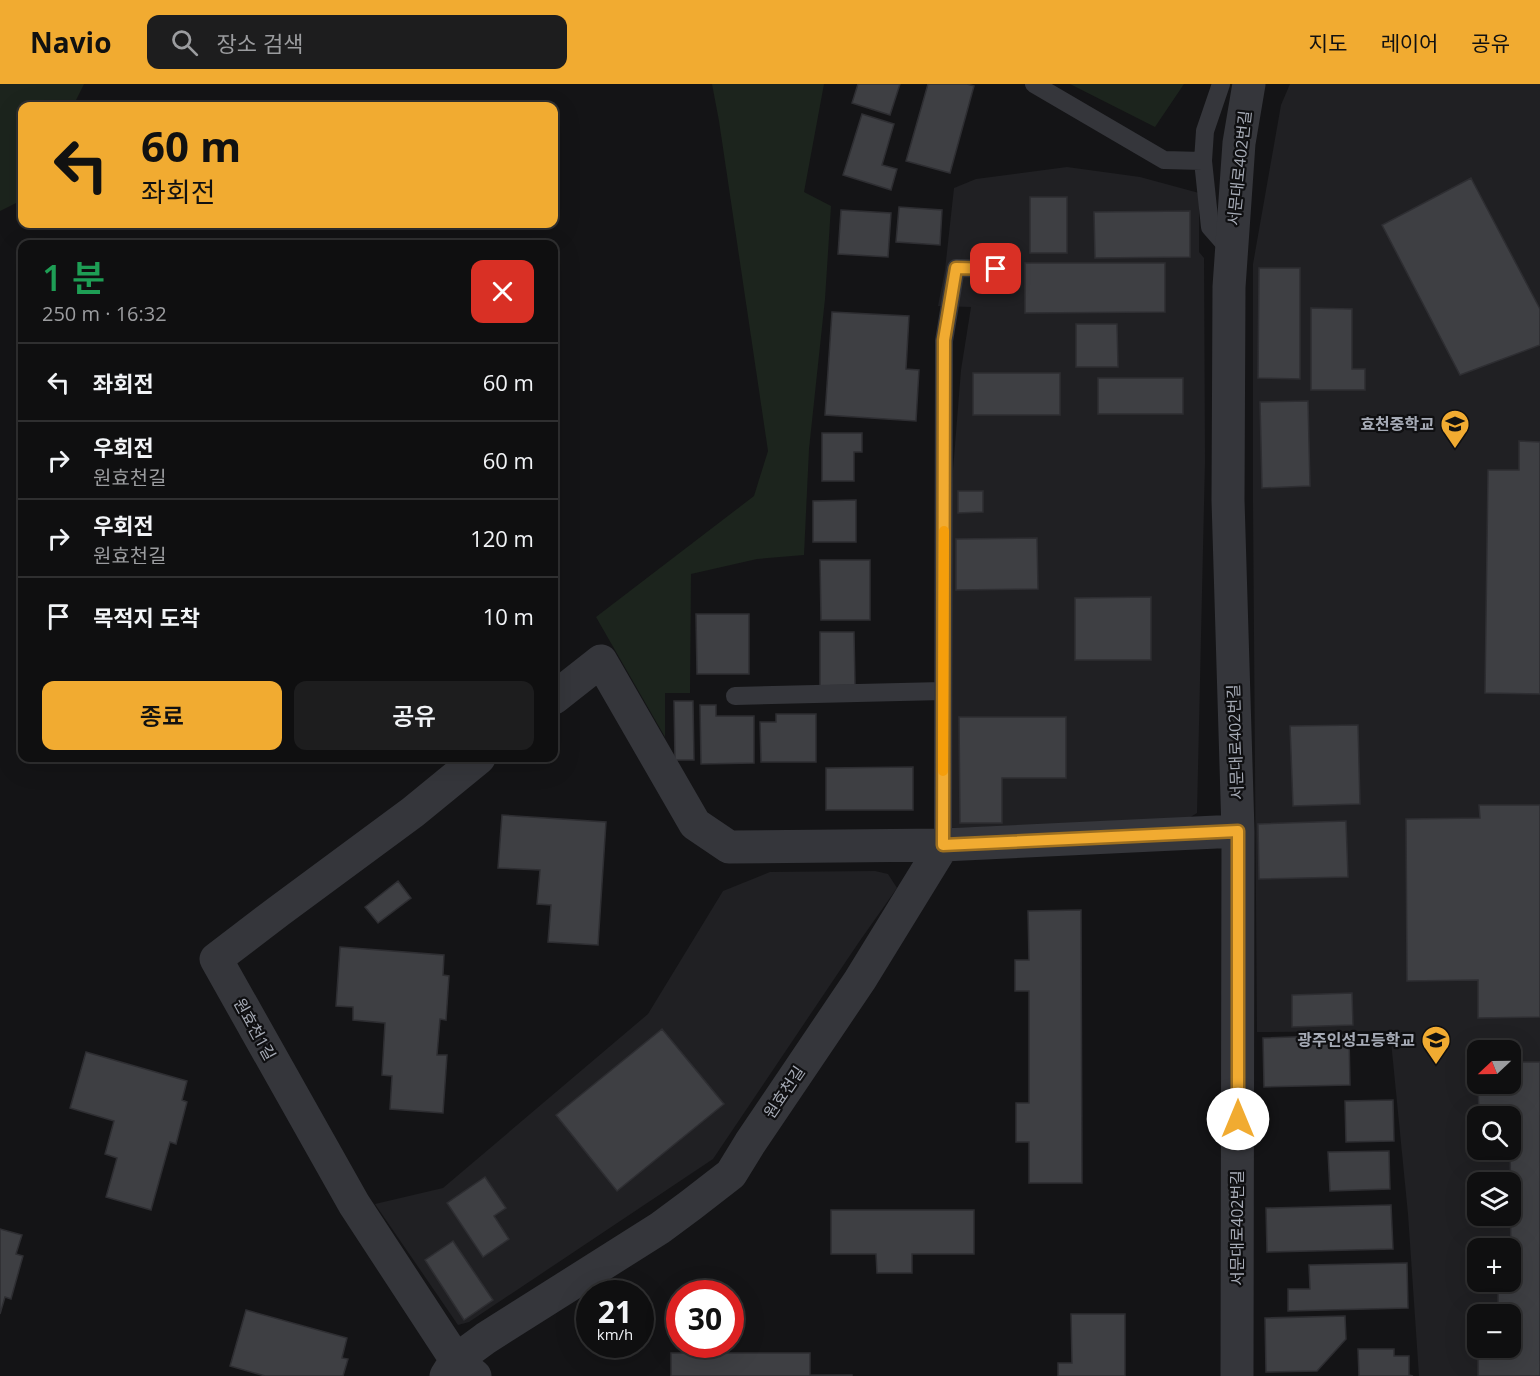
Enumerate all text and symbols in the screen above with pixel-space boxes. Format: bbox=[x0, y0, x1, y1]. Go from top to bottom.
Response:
search box bbox=[147, 15, 567, 69]
text: Navio bbox=[30, 23, 111, 61]
icon: search bbox=[168, 26, 201, 59]
text: 장소 검색 bbox=[216, 28, 303, 58]
text: 지도 bbox=[1309, 29, 1347, 57]
text: 레이어 bbox=[1380, 29, 1438, 57]
text: 공유 bbox=[1471, 29, 1510, 57]
street label: 서문대로402번길 bbox=[1222, 109, 1256, 227]
text: 60 m bbox=[141, 117, 241, 174]
icon: left bbox=[42, 126, 120, 204]
text: 좌회전 bbox=[141, 173, 216, 210]
pin bbox=[970, 243, 1021, 294]
icon: arrive bbox=[979, 252, 1012, 285]
text: 1 분 bbox=[42, 253, 105, 302]
button: close bbox=[471, 260, 534, 323]
text: 250 m · 16:32 bbox=[42, 300, 167, 327]
icon: left bbox=[42, 366, 75, 399]
text: 60 m bbox=[483, 367, 534, 397]
text: 좌회전 bbox=[93, 368, 154, 398]
school or university icon: 효천중학교 bbox=[1439, 408, 1471, 450]
place label: 효천중학교 bbox=[1360, 413, 1434, 435]
text: 우회전 bbox=[93, 432, 154, 462]
icon: right bbox=[42, 444, 75, 477]
text: 60 m bbox=[483, 445, 534, 475]
text: 원효천길 bbox=[93, 464, 167, 491]
text: 우회전 bbox=[93, 510, 154, 540]
icon: right bbox=[42, 522, 75, 555]
text: 120 m bbox=[470, 523, 534, 553]
text: 원효천길 bbox=[93, 542, 167, 569]
icon: arrive bbox=[42, 600, 75, 633]
text: 10 m bbox=[483, 601, 534, 631]
text: 목적지 도착 bbox=[93, 602, 200, 632]
button: 종료 bbox=[42, 681, 282, 750]
button: 공유 bbox=[294, 681, 534, 750]
street label: 서문대로402번길 bbox=[1222, 684, 1248, 800]
street label: 원효천1길 bbox=[229, 994, 281, 1064]
school or university icon: 광주인성고등학교 bbox=[1420, 1024, 1452, 1066]
place label: 광주인성고등학교 bbox=[1297, 1029, 1415, 1051]
north arrow bbox=[1467, 1040, 1521, 1094]
map controls bbox=[1467, 1040, 1521, 1358]
street label: 원효천길 bbox=[758, 1061, 810, 1123]
position arrow bbox=[1206, 1087, 1270, 1151]
button: search bbox=[1467, 1106, 1521, 1160]
street label: 서문대로402번길 bbox=[1226, 1170, 1248, 1286]
button: layers bbox=[1467, 1172, 1521, 1226]
button: + bbox=[1467, 1238, 1521, 1292]
speed limit sign: 30 bbox=[666, 1280, 744, 1358]
text: 21 bbox=[598, 1291, 632, 1332]
button: − bbox=[1467, 1304, 1521, 1358]
text: km/h bbox=[597, 1324, 633, 1344]

